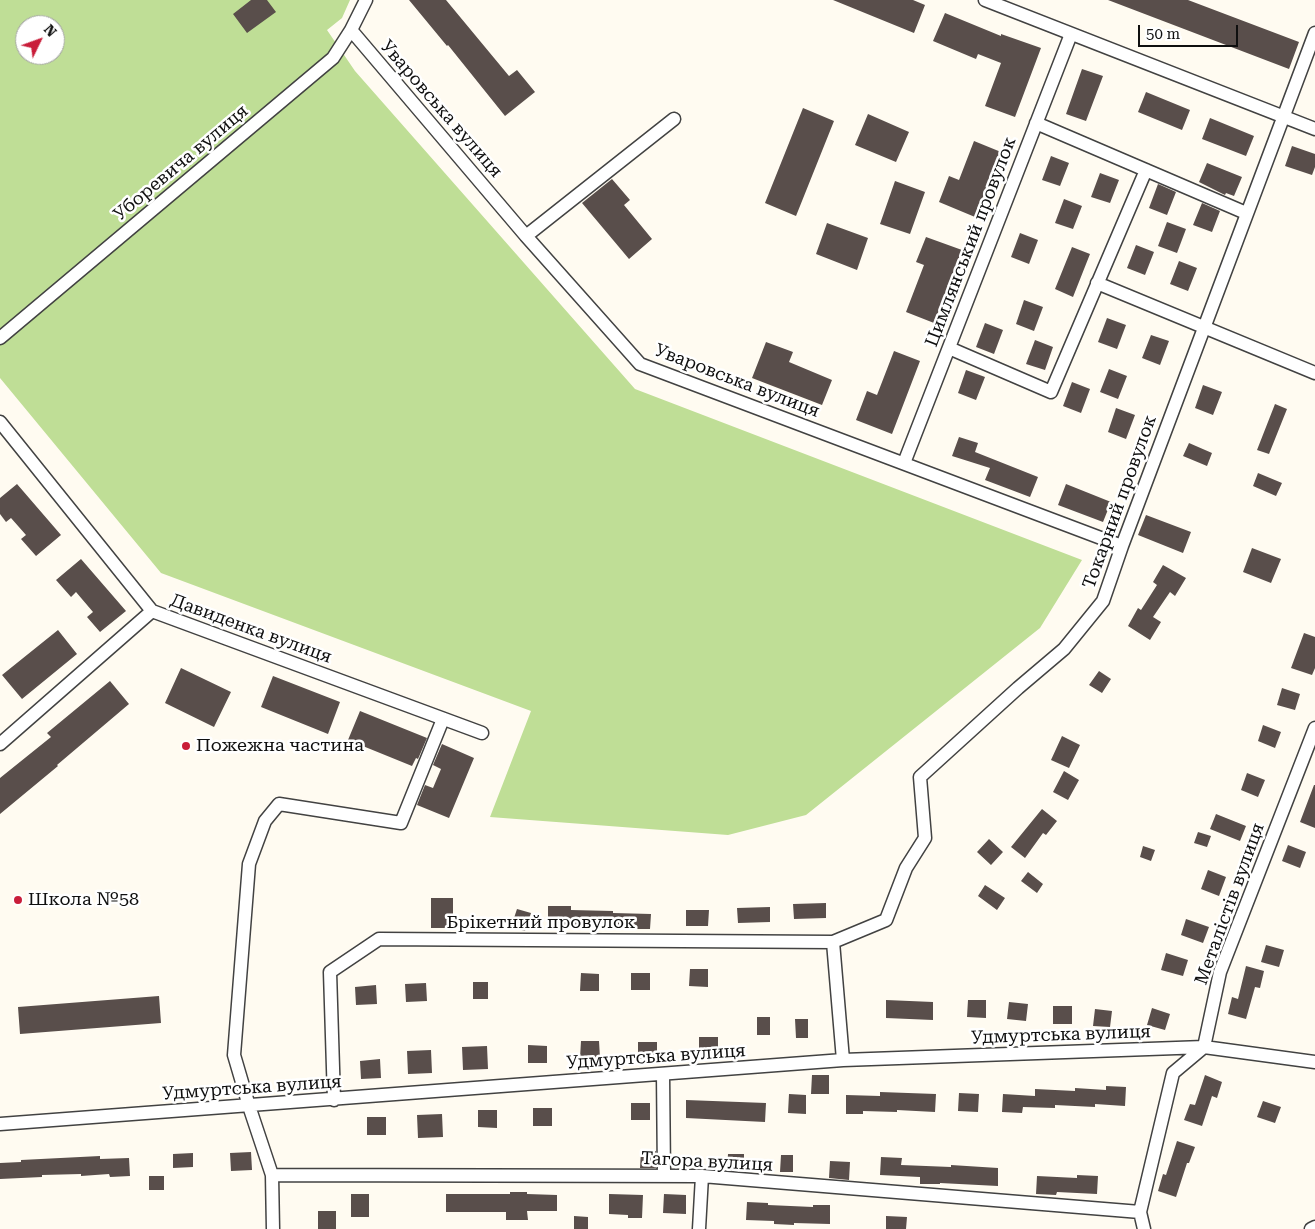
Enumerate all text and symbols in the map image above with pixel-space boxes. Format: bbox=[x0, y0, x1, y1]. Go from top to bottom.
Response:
north arrow bbox=[15, 15, 65, 65]
scale bar bbox=[1140, 15, 1240, 47]
text: N bbox=[41, 21, 60, 40]
text: 50 m bbox=[1146, 25, 1180, 43]
street label: Уваровська вулиця bbox=[375, 36, 507, 182]
street label: Уборевича вулиця bbox=[109, 100, 253, 226]
street label: Цимлянський провулок bbox=[921, 134, 1021, 350]
street label: Уваровська вулиця bbox=[652, 340, 822, 422]
street label: Токарний провулок bbox=[1079, 412, 1161, 592]
street label: Давиденка вулиця bbox=[167, 590, 335, 668]
place label: Пожежна частина bbox=[196, 735, 364, 757]
marker: Пожежна частина bbox=[180, 740, 192, 752]
street label: Металістів вулиця bbox=[1191, 820, 1269, 988]
place label: Школа №58 bbox=[28, 889, 139, 911]
marker: Школа №58 bbox=[12, 894, 24, 906]
street label: Брiкетний провулок bbox=[447, 912, 635, 934]
street label: Удмуртська вулиця bbox=[971, 1021, 1151, 1049]
street label: Удмуртська вулиця bbox=[566, 1040, 746, 1074]
street label: Удмуртська вулиця bbox=[162, 1071, 342, 1105]
street label: Тагора вулиця bbox=[640, 1148, 774, 1176]

